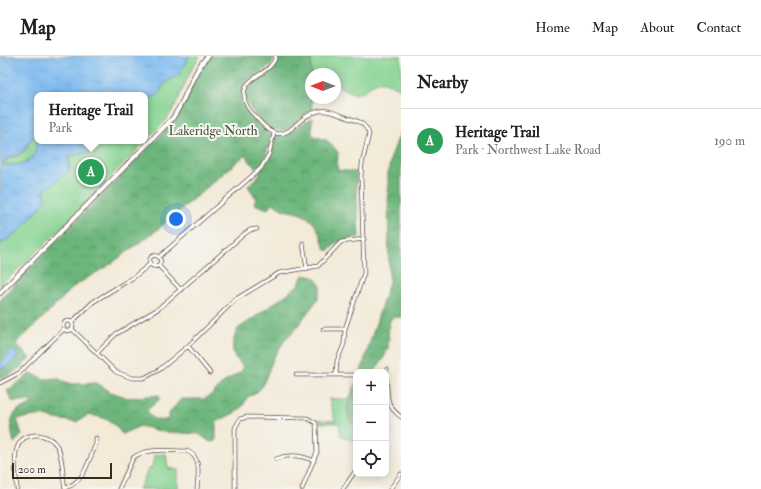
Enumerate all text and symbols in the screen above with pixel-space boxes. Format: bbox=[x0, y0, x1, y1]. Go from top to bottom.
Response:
text: Map bbox=[20, 16, 56, 40]
text: Home bbox=[535, 19, 570, 36]
text: Map bbox=[592, 19, 618, 36]
text: About bbox=[640, 19, 674, 36]
text: Contact bbox=[696, 19, 741, 36]
north arrow bbox=[305, 68, 341, 104]
text: Nearby bbox=[417, 72, 468, 93]
popup bbox=[34, 92, 148, 144]
text: Heritage Trail bbox=[49, 101, 133, 120]
text: Park bbox=[49, 120, 72, 136]
park label: Lakeridge North bbox=[169, 123, 258, 139]
text: Heritage Trail bbox=[455, 123, 540, 142]
text: A bbox=[426, 133, 434, 149]
text: 190 m bbox=[714, 133, 745, 149]
text: Park · Northwest Lake Road bbox=[455, 142, 601, 158]
pin: A bbox=[78, 157, 104, 187]
your location bbox=[166, 209, 186, 229]
map controls bbox=[353, 369, 389, 477]
button: + bbox=[353, 369, 389, 405]
button: − bbox=[353, 405, 389, 441]
button: locate bbox=[353, 441, 389, 477]
scale bar bbox=[12, 461, 112, 480]
text: 200 m bbox=[18, 463, 46, 476]

